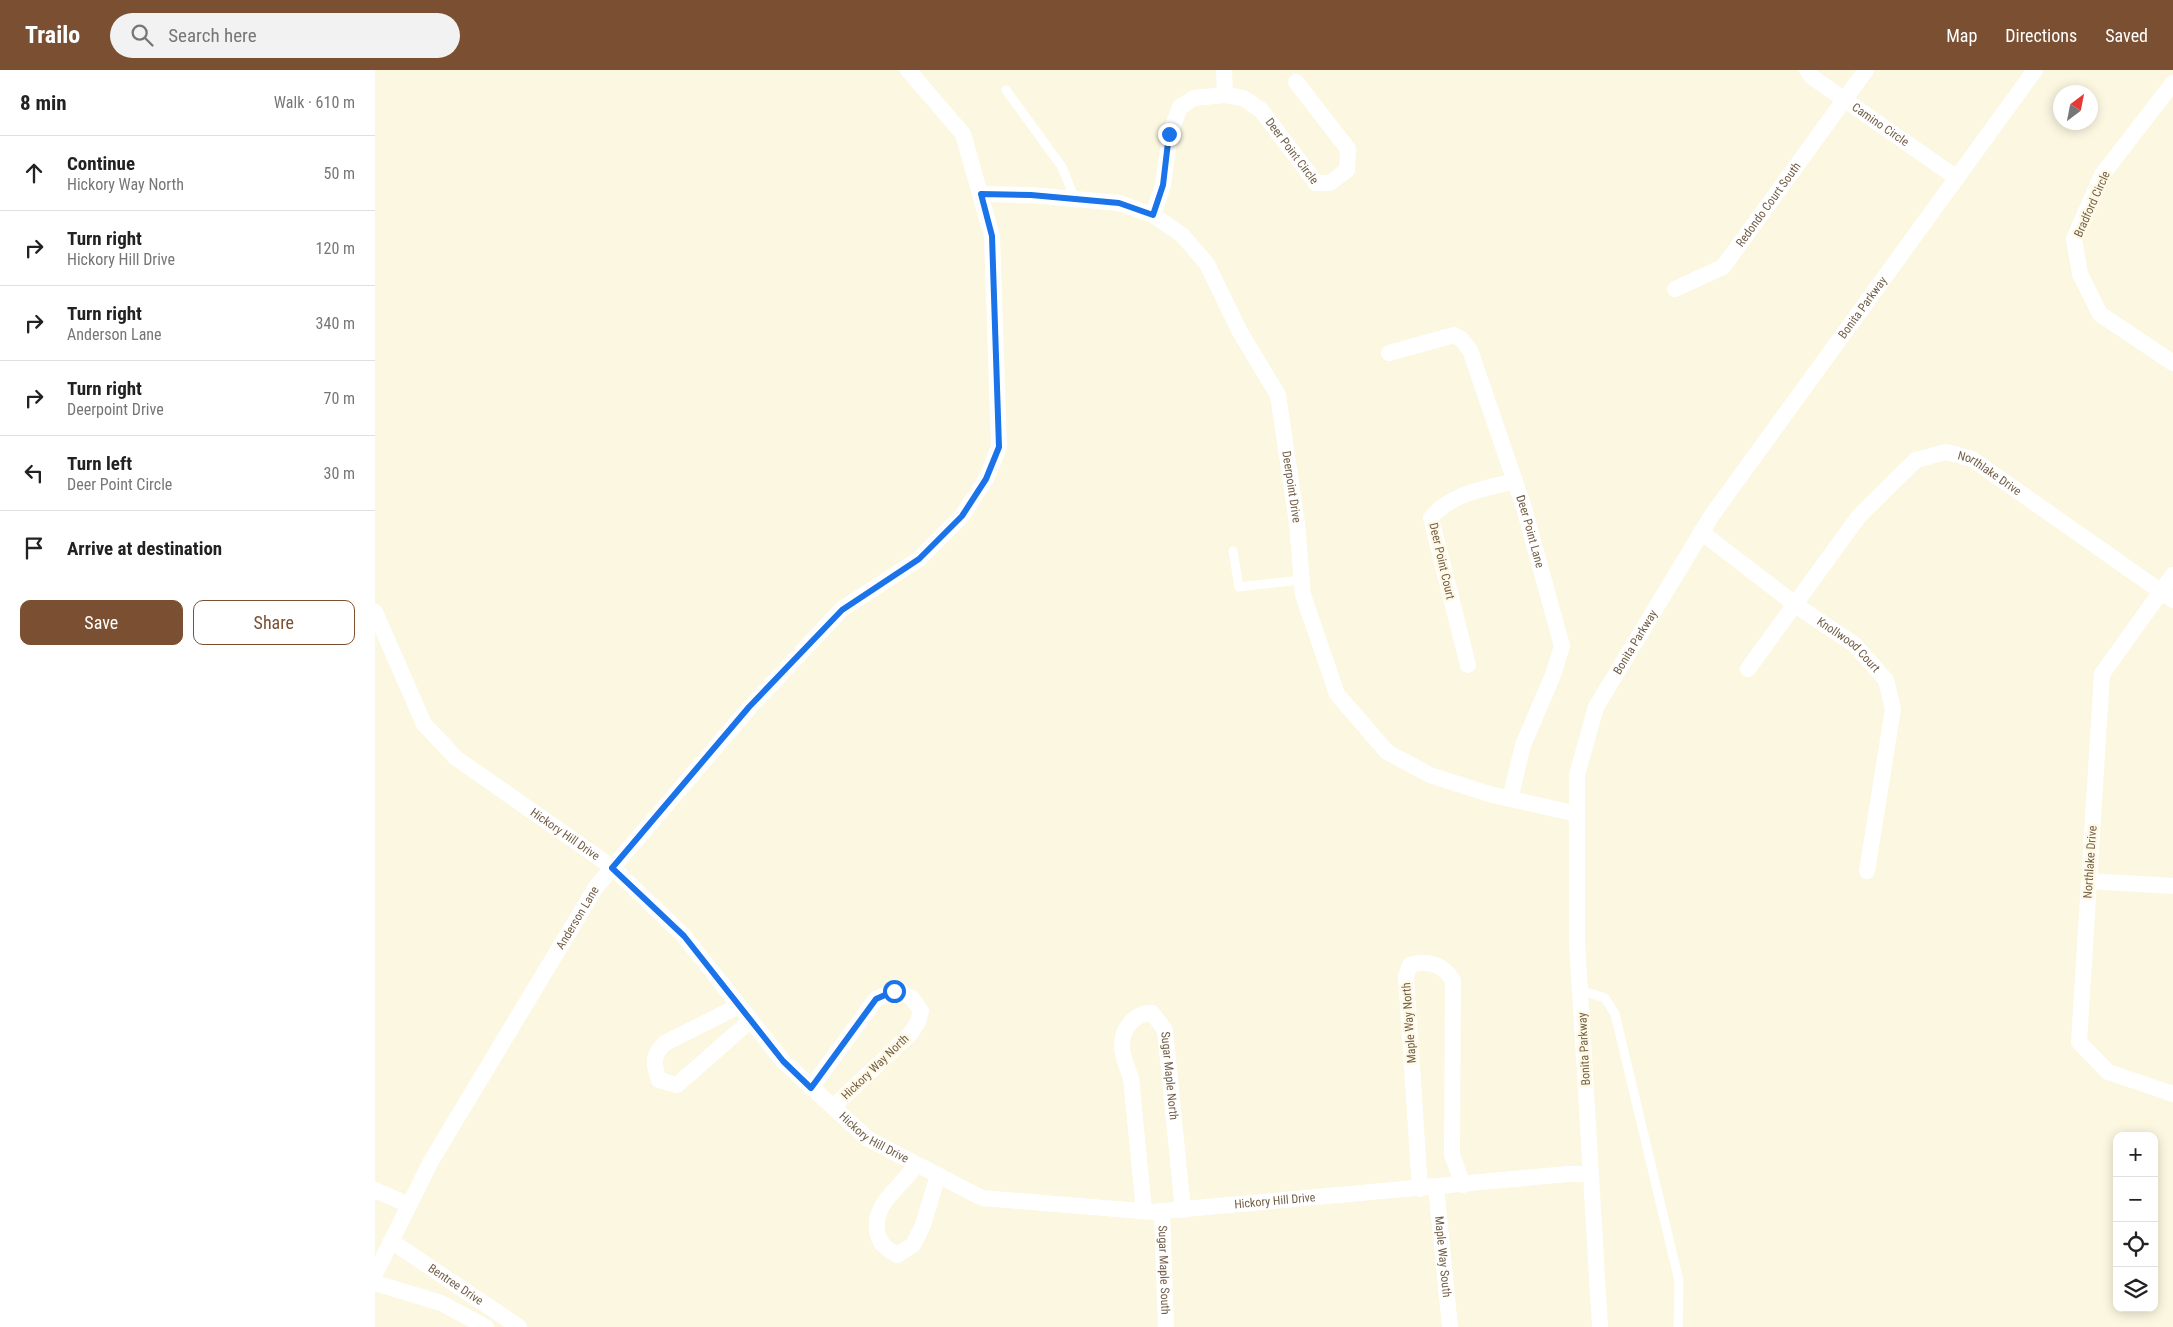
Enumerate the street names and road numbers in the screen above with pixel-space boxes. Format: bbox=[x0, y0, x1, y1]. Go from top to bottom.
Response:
street label: Camino Circle bbox=[1849, 100, 1912, 150]
street label: Deer Point Circle bbox=[1263, 115, 1322, 187]
street label: Redondo Court South bbox=[1733, 159, 1804, 249]
street label: Bradford Circle bbox=[2071, 168, 2113, 239]
street label: Bonita Parkway bbox=[1835, 274, 1890, 341]
street label: Northlake Drive bbox=[1956, 449, 2024, 499]
street label: Deerpoint Drive bbox=[1279, 450, 1304, 524]
street label: Deer Point Lane bbox=[1513, 493, 1547, 570]
street label: Deer Point Court bbox=[1426, 521, 1458, 601]
street label: Bonita Parkway bbox=[1610, 607, 1660, 677]
street label: Knollwood Court bbox=[1814, 614, 1883, 676]
street label: Hickory Hill Drive bbox=[528, 805, 603, 863]
street label: Northlake Drive bbox=[2080, 825, 2100, 899]
street label: Anderson Lane bbox=[553, 883, 602, 952]
street label: Maple Way North bbox=[1399, 982, 1419, 1064]
street label: Bonita Parkway bbox=[1575, 1012, 1593, 1086]
street label: Hickory Way North bbox=[839, 1031, 912, 1103]
street label: Sugar Maple North bbox=[1158, 1031, 1181, 1121]
street label: Hickory Hill Drive bbox=[836, 1109, 911, 1166]
street label: Hickory Hill Drive bbox=[1234, 1190, 1316, 1212]
street label: Maple Way South bbox=[1432, 1215, 1454, 1298]
street label: Sugar Maple South bbox=[1155, 1225, 1173, 1315]
street label: Bentree Drive bbox=[426, 1261, 486, 1308]

